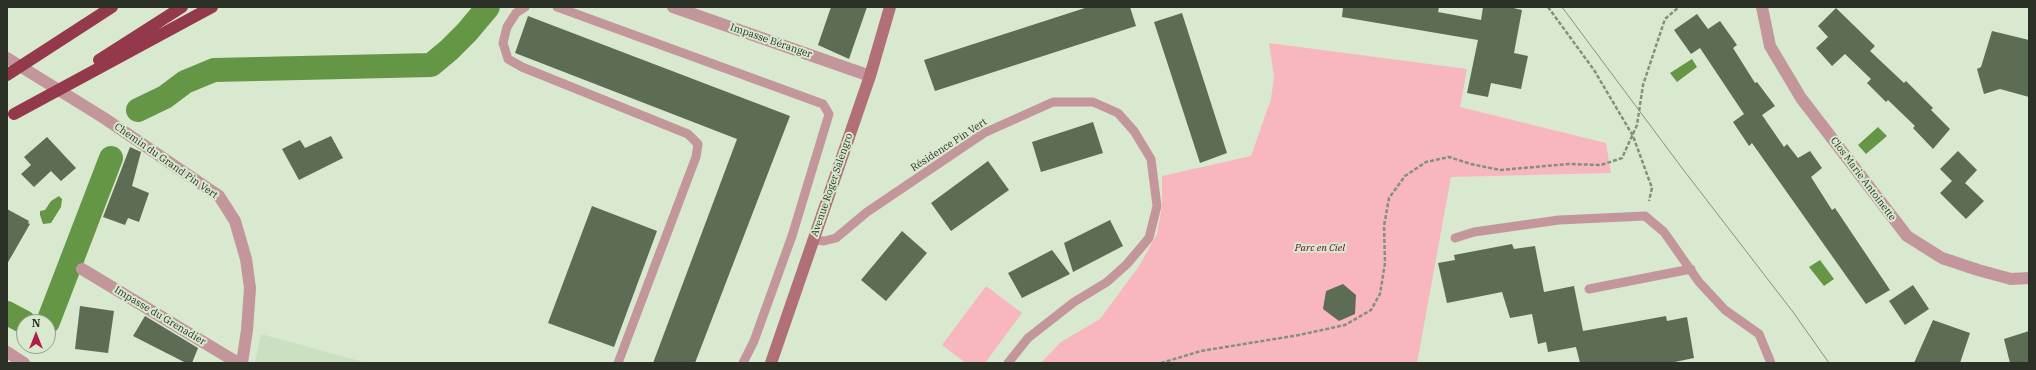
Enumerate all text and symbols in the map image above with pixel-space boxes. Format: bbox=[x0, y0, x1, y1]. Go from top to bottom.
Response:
street label: Impasse Béranger bbox=[729, 21, 813, 61]
street label: Résidence Pin Vert bbox=[909, 116, 989, 174]
street label: Chemin du Grand Pin Vert bbox=[112, 121, 220, 201]
street label: Avenue Roger Salengro bbox=[809, 132, 855, 238]
street label: Clos Marie Antoinette bbox=[1828, 135, 1898, 223]
park label: Parc en Ciel bbox=[1295, 242, 1345, 254]
street label: Impasse du Grenadier bbox=[112, 284, 208, 348]
north arrow bbox=[16, 314, 56, 354]
text: N bbox=[32, 316, 40, 330]

